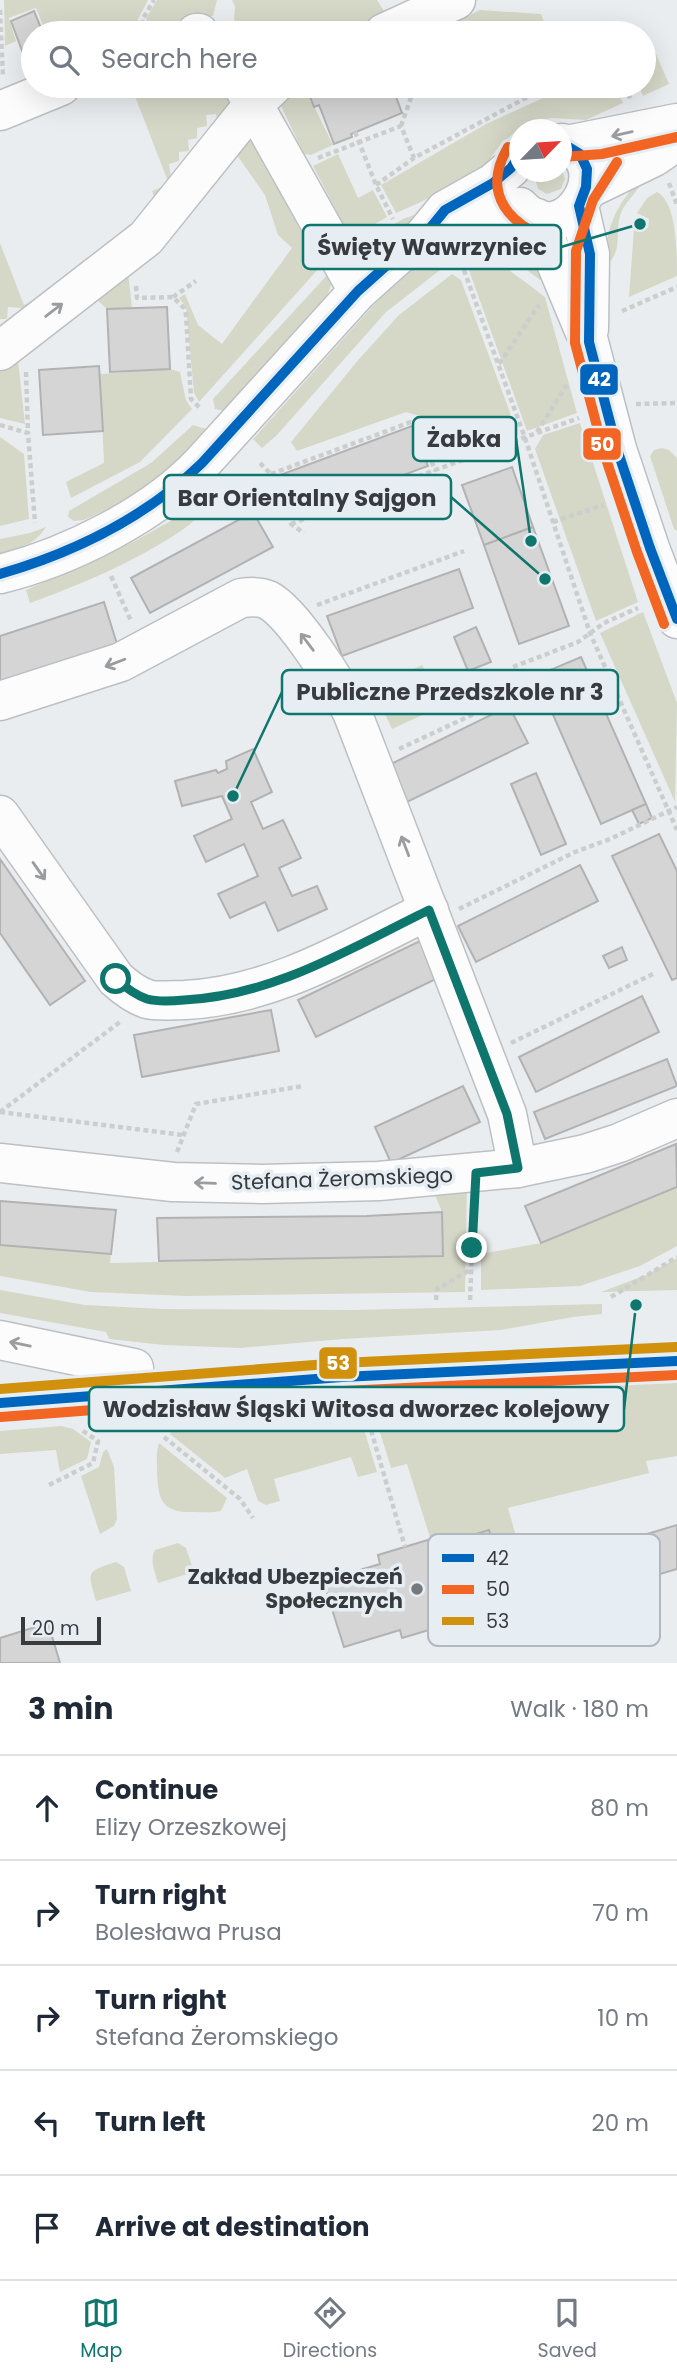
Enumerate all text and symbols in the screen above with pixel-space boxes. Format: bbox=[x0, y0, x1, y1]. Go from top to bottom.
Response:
search box bbox=[21, 21, 656, 98]
icon: search bbox=[45, 41, 83, 79]
text: Search here bbox=[101, 41, 258, 77]
north arrow bbox=[509, 119, 572, 182]
one-way arrow bbox=[611, 128, 634, 141]
callout: Święty Wawrzyniec bbox=[303, 225, 561, 269]
text: Święty Wawrzyniec bbox=[317, 231, 547, 263]
one-way arrow bbox=[44, 303, 63, 317]
line badge: 42 bbox=[579, 363, 619, 396]
text: 42 bbox=[587, 366, 611, 393]
callout: Żabka bbox=[413, 417, 516, 461]
text: Żabka bbox=[427, 423, 501, 455]
line badge: 50 bbox=[582, 427, 622, 461]
text: 50 bbox=[590, 431, 614, 458]
callout: Bar Orientalny Sajgon bbox=[164, 475, 451, 519]
text: Bar Orientalny Sajgon bbox=[178, 482, 436, 514]
one-way arrow bbox=[299, 634, 314, 652]
one-way arrow bbox=[104, 658, 126, 671]
callout: Publiczne Przedszkole nr 3 bbox=[282, 670, 618, 714]
text: Publiczne Przedszkole nr 3 bbox=[296, 676, 604, 708]
one-way arrow bbox=[397, 836, 410, 858]
one-way arrow bbox=[32, 861, 46, 880]
route start bbox=[100, 963, 131, 994]
street label: Stefana Żeromskiego bbox=[230, 1160, 454, 1197]
one-way arrow bbox=[194, 1176, 217, 1189]
route end bbox=[456, 1232, 487, 1263]
one-way arrow bbox=[9, 1336, 32, 1350]
line badge: 53 bbox=[318, 1346, 358, 1380]
text: 53 bbox=[326, 1350, 350, 1377]
callout: Wodzisław Śląski Witosa dworzec kolejowy bbox=[89, 1387, 624, 1431]
text: Wodzisław Śląski Witosa dworzec kolejowy bbox=[103, 1393, 610, 1425]
legend bbox=[428, 1534, 660, 1646]
text: 42 bbox=[486, 1545, 509, 1572]
place label: Zakład Ubezpieczeń Społecznych bbox=[188, 1562, 403, 1615]
text: 50 bbox=[486, 1576, 510, 1603]
marker: Zakład Ubezpieczeń Społecznych bbox=[409, 1581, 425, 1597]
text: 53 bbox=[486, 1608, 509, 1635]
scale bar bbox=[21, 1614, 102, 1646]
text: 20 m bbox=[32, 1615, 80, 1642]
text: 3 min bbox=[28, 1687, 113, 1730]
text: Walk · 180 m bbox=[510, 1693, 649, 1725]
text: Continue bbox=[95, 1772, 218, 1808]
icon: ahead bbox=[28, 1789, 66, 1827]
text: 80 m bbox=[590, 1792, 649, 1824]
text: Elizy Orzeszkowej bbox=[95, 1811, 287, 1843]
text: Turn right bbox=[95, 1877, 227, 1913]
icon: right bbox=[28, 1894, 66, 1932]
text: 70 m bbox=[592, 1897, 649, 1929]
text: Bolesława Prusa bbox=[95, 1916, 282, 1948]
text: Turn right bbox=[95, 1982, 227, 2018]
icon: right bbox=[28, 1999, 66, 2037]
text: 10 m bbox=[597, 2002, 649, 2034]
text: Stefana Żeromskiego bbox=[95, 2021, 338, 2053]
icon: left bbox=[28, 2104, 66, 2142]
text: Turn left bbox=[95, 2104, 206, 2140]
text: 20 m bbox=[591, 2107, 649, 2139]
icon: arrive bbox=[28, 2209, 66, 2247]
text: Arrive at destination bbox=[95, 2209, 370, 2245]
tab: Map bbox=[80, 2294, 122, 2365]
tab: Directions bbox=[283, 2294, 377, 2365]
tab: Saved bbox=[538, 2294, 597, 2365]

